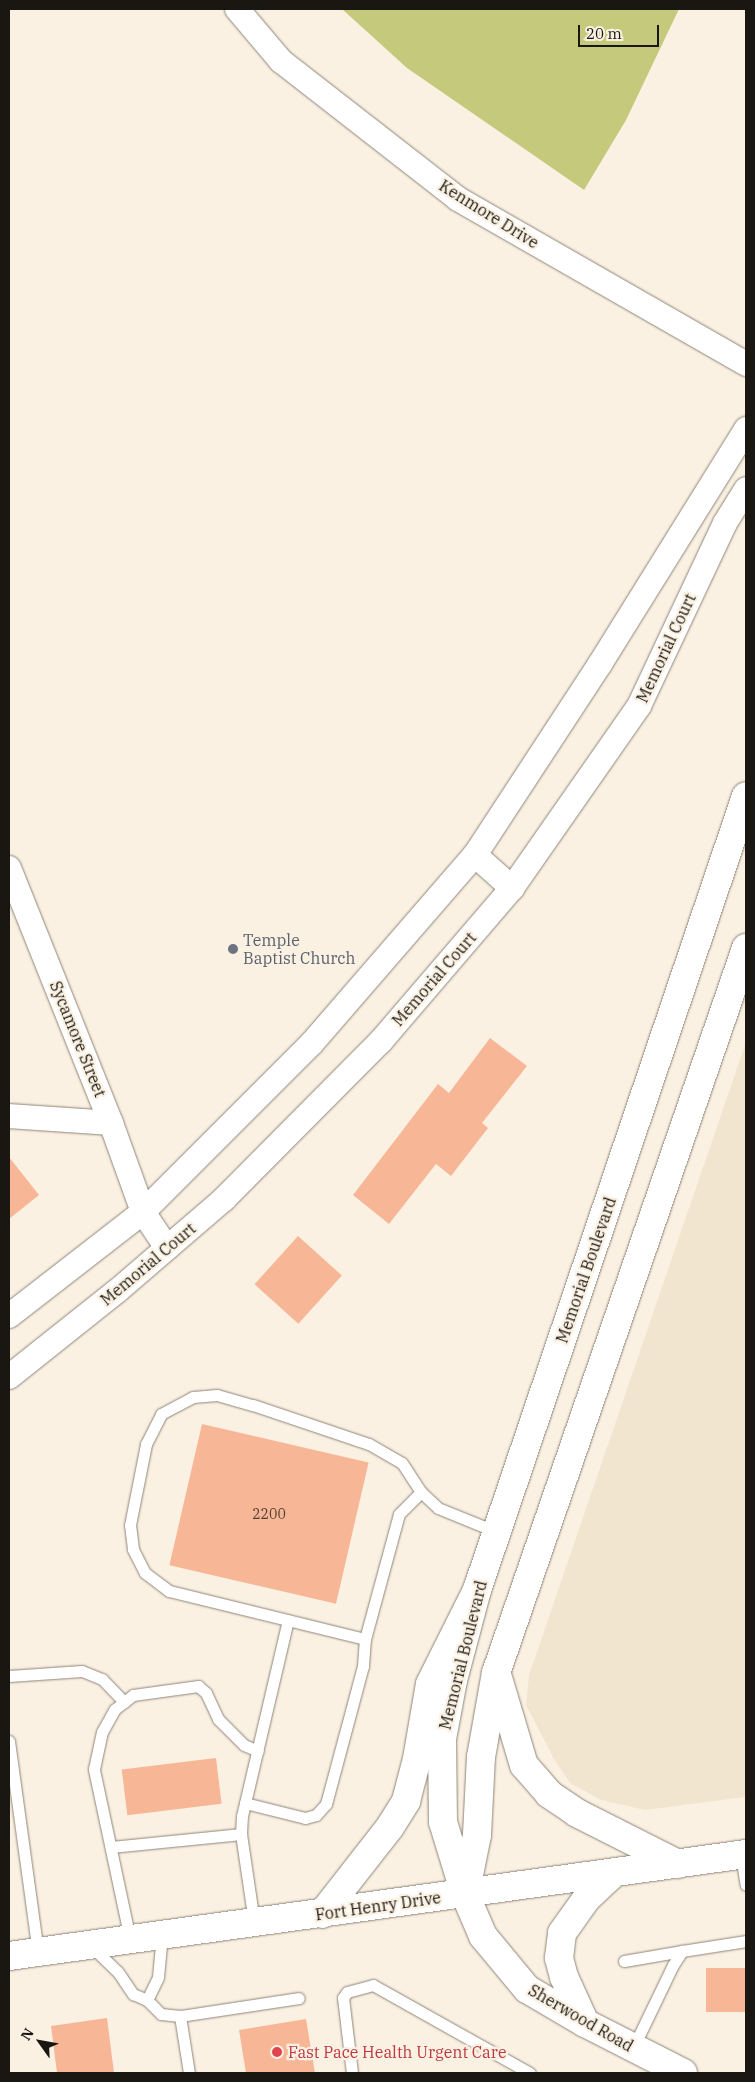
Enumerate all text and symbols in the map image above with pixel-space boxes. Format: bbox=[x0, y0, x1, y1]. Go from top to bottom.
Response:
scale bar bbox=[580, 15, 661, 47]
text: 20 m bbox=[586, 24, 622, 43]
street label: Kenmore Drive bbox=[436, 176, 542, 252]
street label: Memorial Court bbox=[632, 590, 700, 706]
street label: Memorial Court bbox=[388, 928, 480, 1030]
place label: Temple Baptist Church bbox=[243, 930, 356, 968]
marker: Temple Baptist Church bbox=[227, 943, 239, 955]
street label: Sycamore Street bbox=[46, 978, 110, 1100]
street label: Memorial Boulevard bbox=[552, 1195, 620, 1345]
street label: Memorial Court bbox=[97, 1219, 199, 1309]
house number: 2200 bbox=[252, 1506, 286, 1522]
street label: Memorial Boulevard bbox=[435, 1578, 491, 1732]
street label: Fort Henry Drive bbox=[314, 1888, 442, 1924]
street label: Sherwood Road bbox=[525, 1980, 637, 2056]
north arrow bbox=[15, 2017, 65, 2067]
text: N bbox=[17, 2025, 38, 2044]
place label: Fast Pace Health Urgent Care bbox=[288, 2042, 506, 2062]
marker: Fast Pace Health Urgent Care bbox=[270, 2045, 284, 2059]

